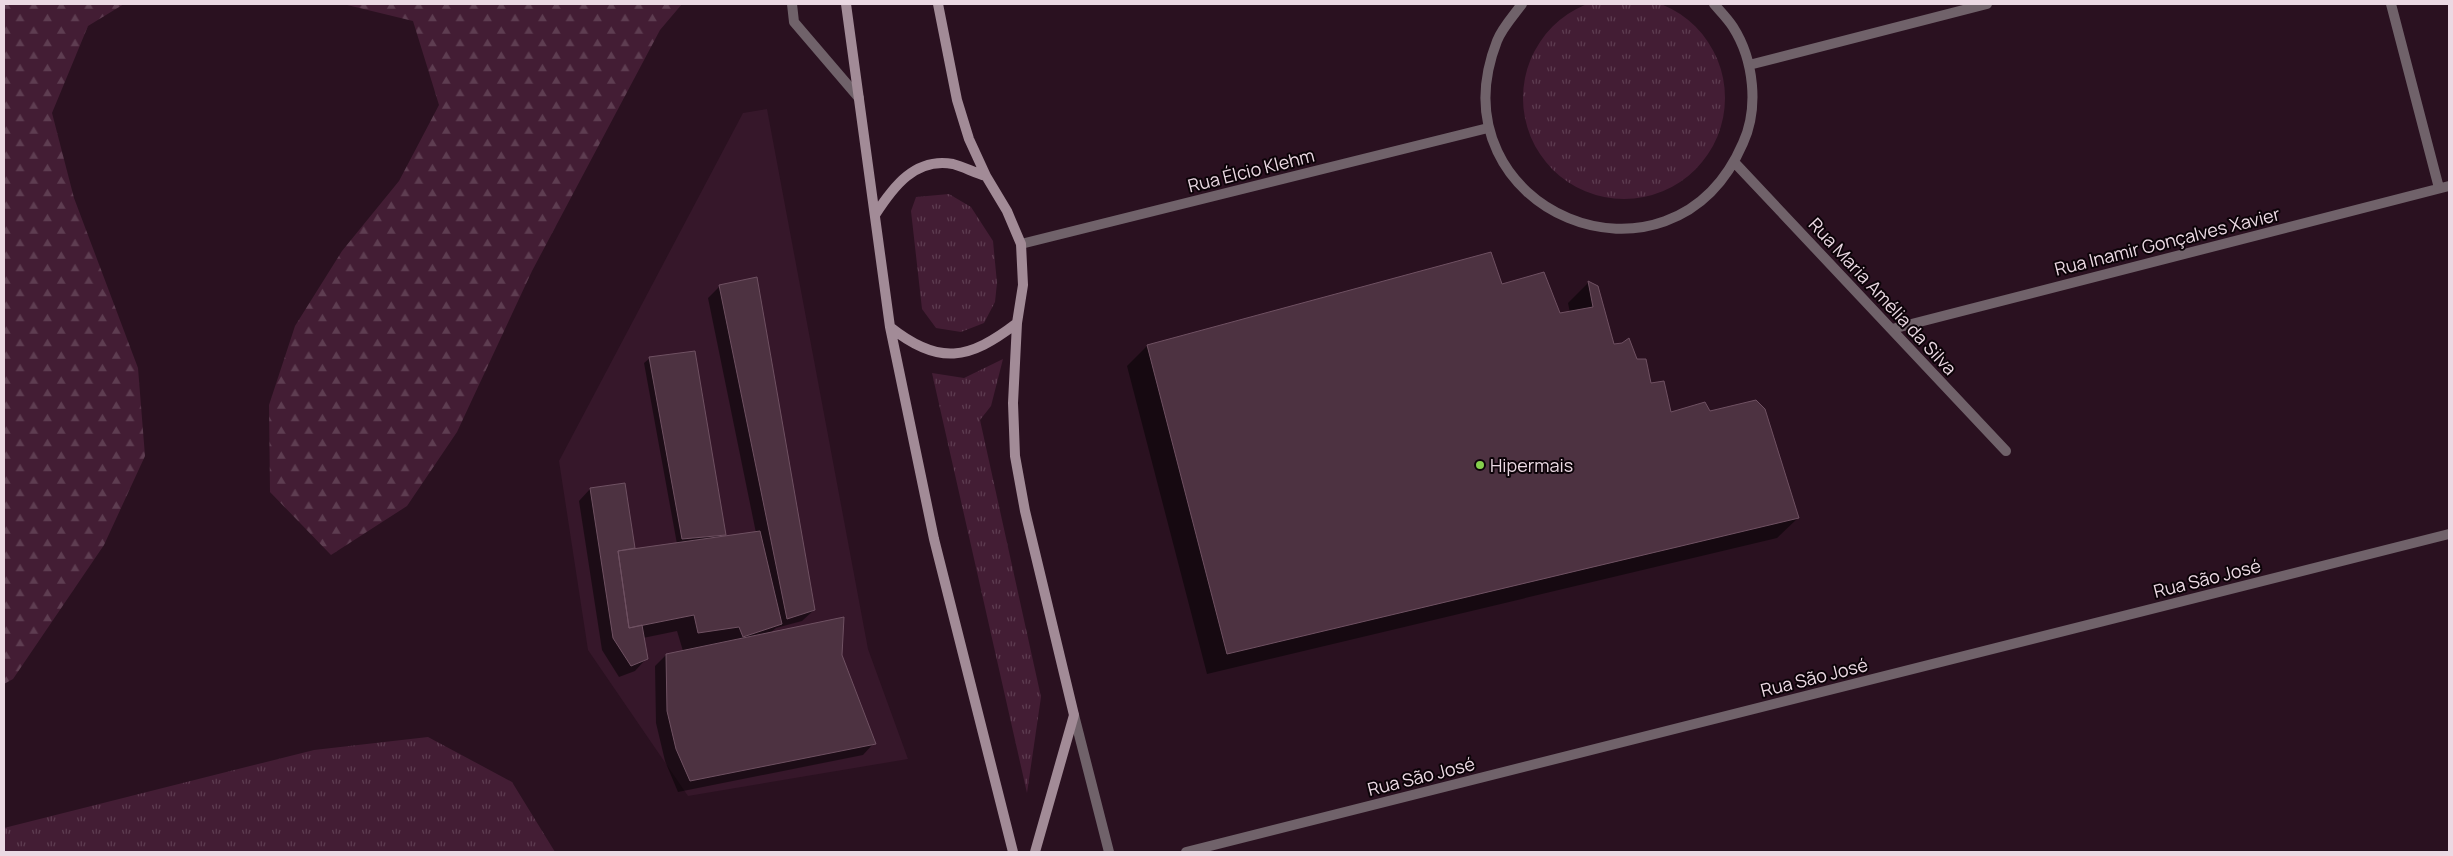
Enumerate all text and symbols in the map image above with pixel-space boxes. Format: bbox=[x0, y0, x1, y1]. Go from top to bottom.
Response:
street label: Rua Élcio Klehm bbox=[1185, 143, 1317, 197]
street label: Rua Inamir Gonçalves Xavier bbox=[2052, 201, 2283, 281]
street label: Rua Maria Amélia da Silva bbox=[1804, 212, 1962, 380]
place label: Hipermais bbox=[1490, 453, 1573, 477]
marker: Hipermais bbox=[1474, 459, 1486, 471]
street label: Rua São José bbox=[2151, 553, 2263, 603]
street label: Rua São José bbox=[1758, 652, 1870, 702]
street label: Rua São José bbox=[1365, 751, 1477, 801]

